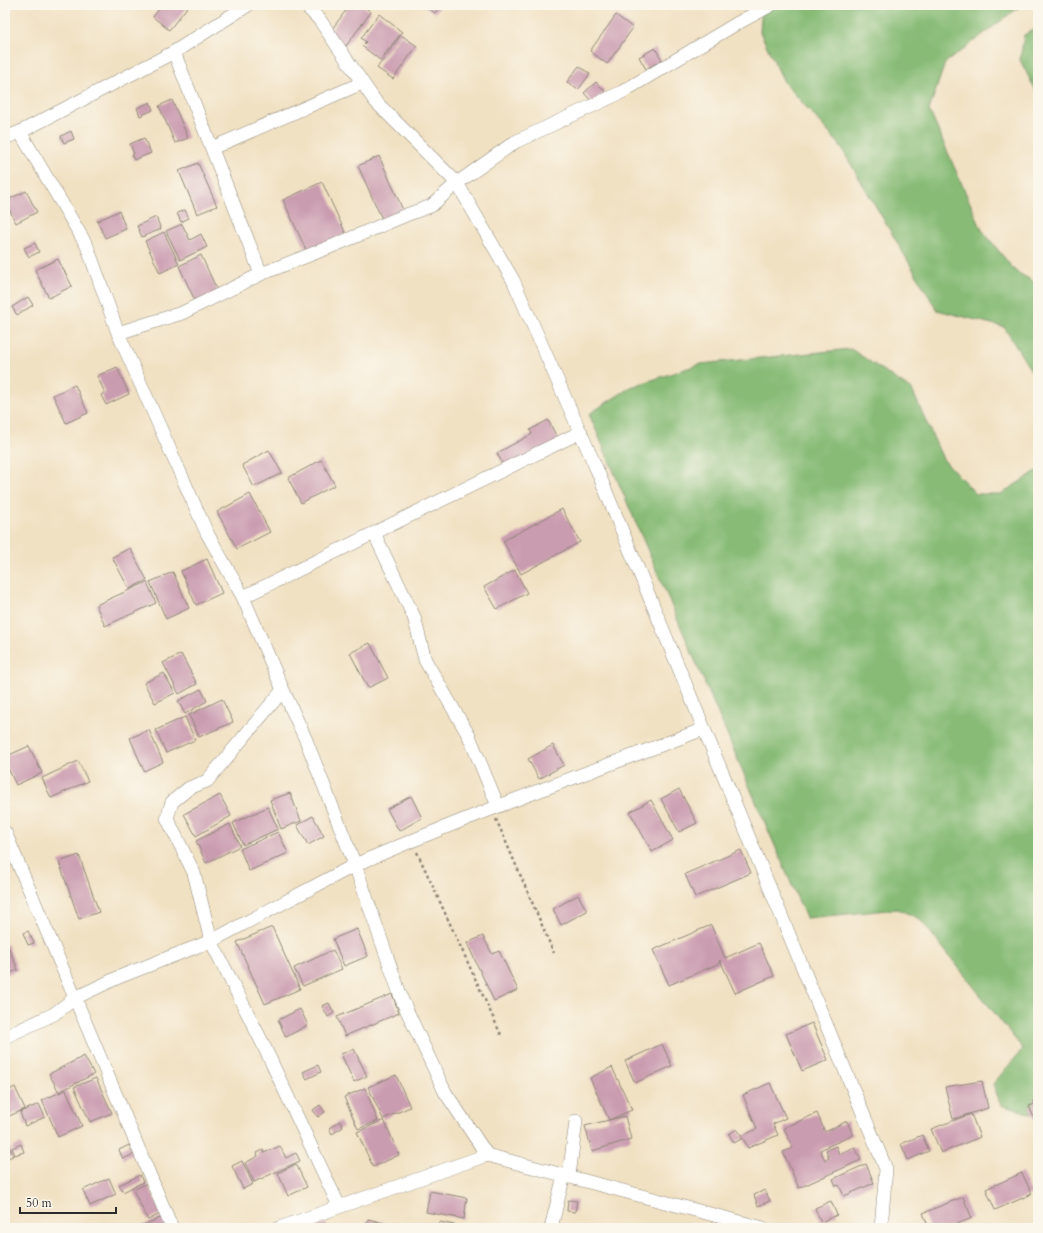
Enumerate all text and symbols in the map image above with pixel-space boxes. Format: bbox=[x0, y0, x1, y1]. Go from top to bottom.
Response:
scale bar bbox=[20, 1189, 116, 1215]
text: 50 m bbox=[26, 1195, 53, 1211]

